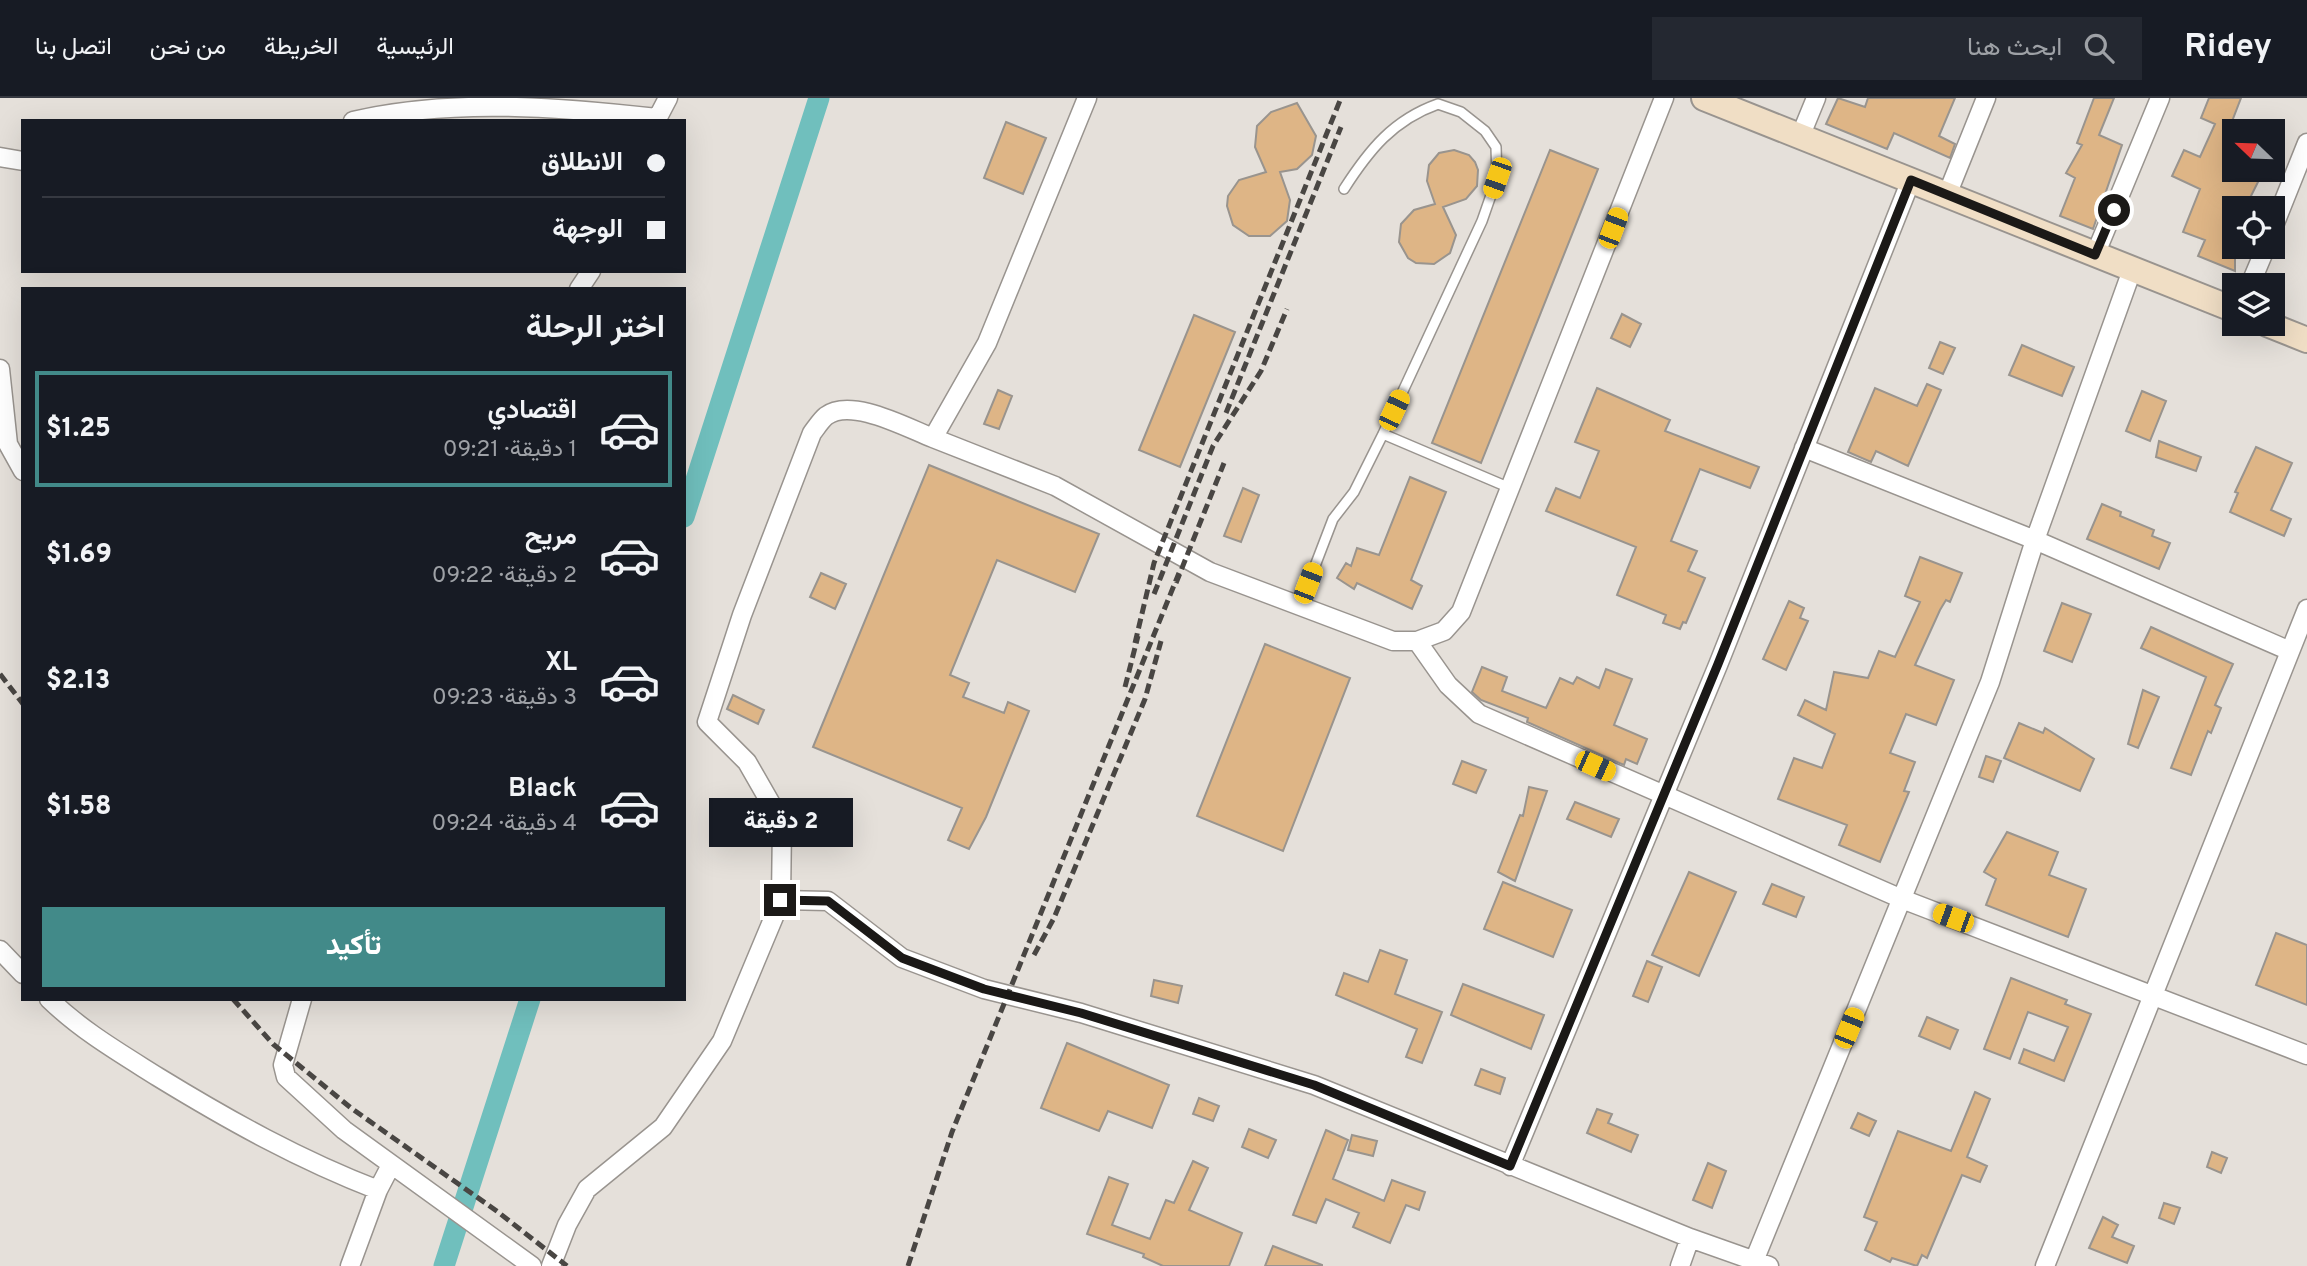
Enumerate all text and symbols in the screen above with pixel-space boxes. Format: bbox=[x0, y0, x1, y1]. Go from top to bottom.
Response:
search box bbox=[1652, 17, 2142, 80]
text: Ridey bbox=[2184, 27, 2272, 69]
icon: search bbox=[2080, 29, 2118, 67]
text: ابحث هنا bbox=[1967, 32, 2062, 65]
text: اتصل بنا bbox=[35, 33, 112, 63]
text: من نحن bbox=[150, 33, 226, 63]
text: الخريطة bbox=[264, 33, 338, 63]
text: الرئيسية bbox=[376, 33, 454, 63]
north arrow bbox=[2222, 119, 2286, 182]
map controls bbox=[2222, 119, 2285, 336]
text: الانطلاق bbox=[541, 147, 623, 180]
car bbox=[1481, 155, 1514, 201]
route start bbox=[2098, 194, 2130, 226]
button: locate bbox=[2222, 196, 2285, 259]
car bbox=[1596, 205, 1631, 251]
text: الوجهة bbox=[552, 214, 623, 247]
button: layers bbox=[2222, 273, 2285, 336]
text: اختر الرحلة bbox=[526, 309, 665, 349]
car bbox=[1376, 387, 1413, 433]
text: اقتصادي bbox=[488, 395, 577, 428]
icon: car bbox=[598, 398, 661, 461]
text: $1.25 bbox=[46, 413, 111, 446]
text: 1 دقيقة · 09:21 bbox=[443, 436, 577, 465]
text: مريح bbox=[525, 521, 577, 554]
icon: car bbox=[598, 524, 661, 587]
text: $1.69 bbox=[46, 539, 112, 572]
car bbox=[1291, 560, 1326, 606]
text: 2 دقيقة · 09:22 bbox=[432, 562, 577, 591]
text: XL bbox=[545, 647, 577, 680]
icon: car bbox=[598, 650, 661, 713]
text: $2.13 bbox=[46, 665, 110, 698]
text: 3 دقيقة · 09:23 bbox=[432, 684, 577, 713]
car bbox=[1572, 748, 1619, 784]
text: Black bbox=[508, 773, 577, 806]
icon: car bbox=[598, 776, 661, 839]
text: $1.58 bbox=[46, 791, 111, 824]
callout: 2 دقيقة bbox=[708, 798, 852, 848]
text: 2 دقيقة bbox=[744, 808, 818, 837]
text: 4 دقيقة · 09:24 bbox=[431, 810, 577, 839]
route end bbox=[764, 884, 796, 916]
car bbox=[1930, 901, 1977, 935]
button: تأكيد bbox=[42, 907, 665, 987]
car bbox=[1832, 1005, 1867, 1051]

